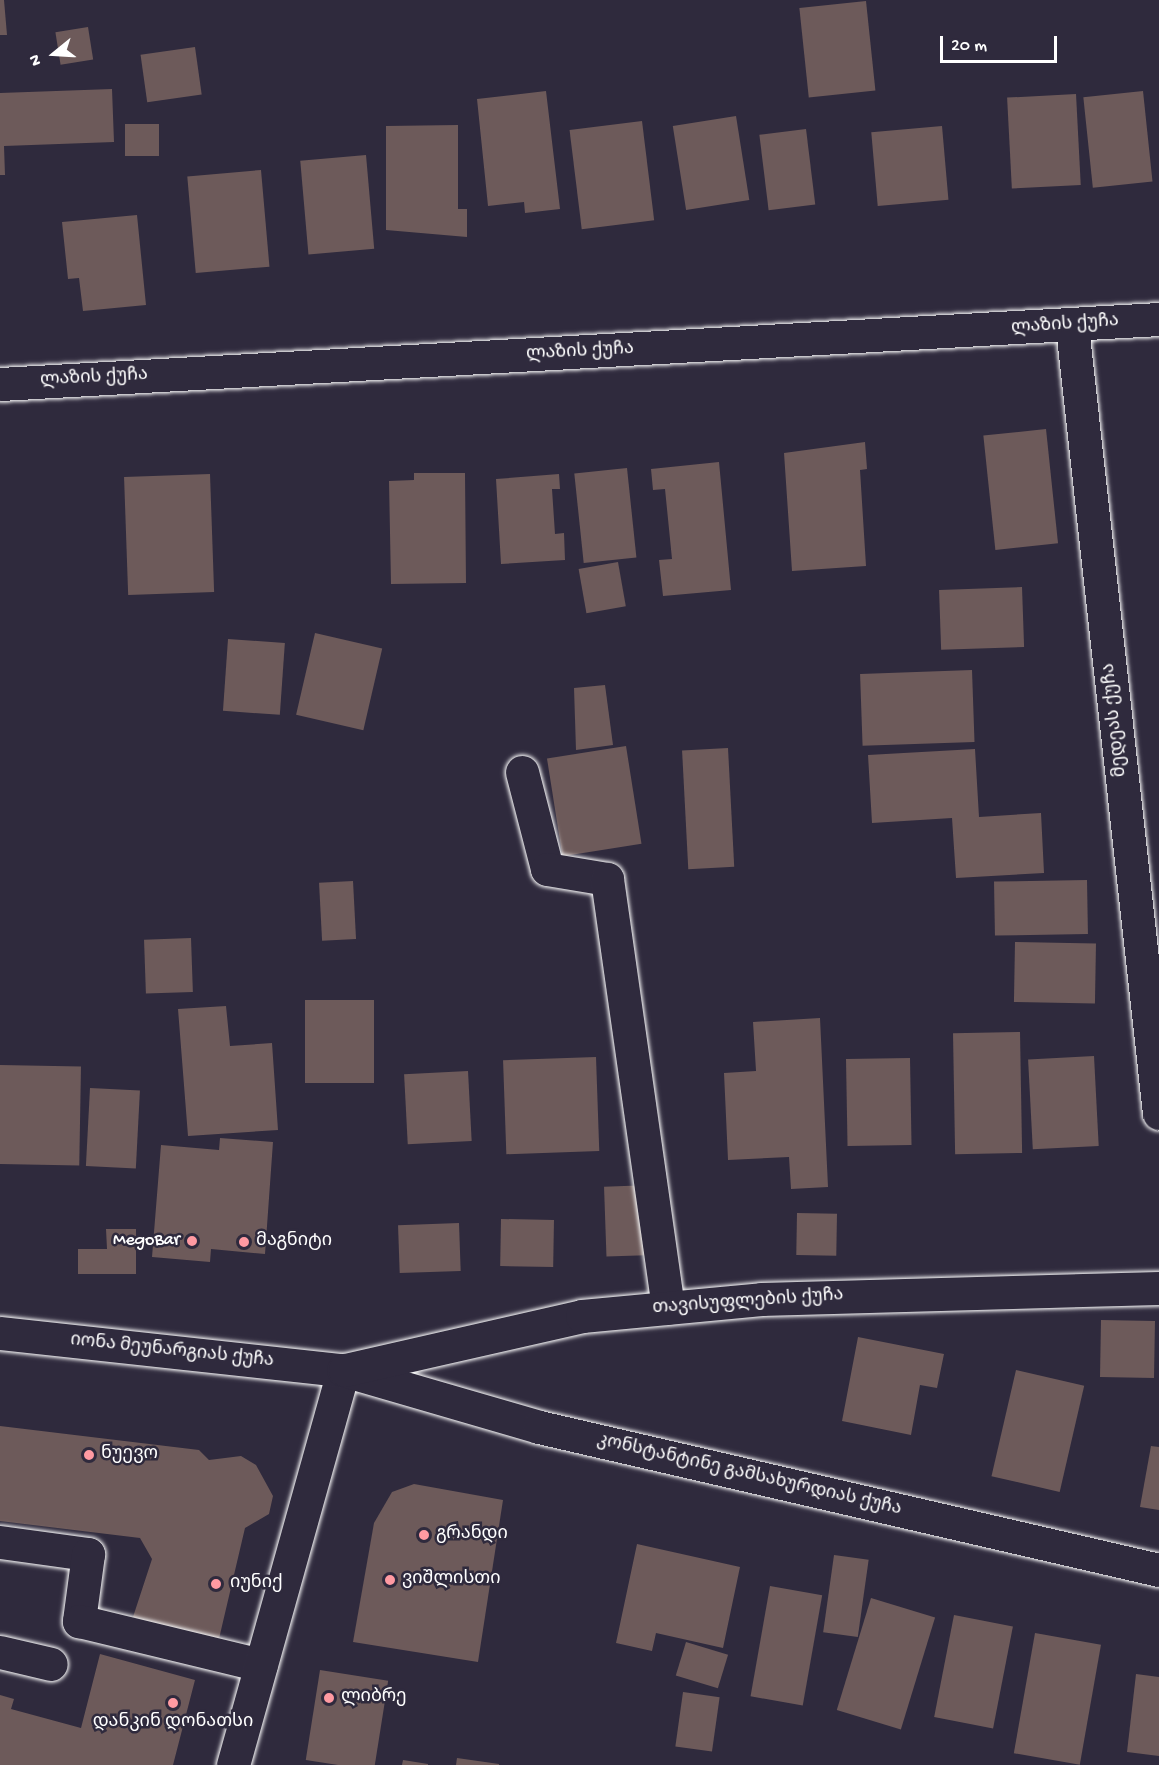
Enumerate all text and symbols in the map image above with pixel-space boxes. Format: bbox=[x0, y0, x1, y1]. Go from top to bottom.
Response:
north arrow bbox=[24, 24, 84, 84]
scale bar bbox=[943, 24, 1060, 62]
text: 20 m bbox=[951, 36, 987, 57]
text: N bbox=[26, 52, 47, 68]
street label: ლაზის ქუჩა bbox=[1010, 311, 1120, 341]
street label: ლაზის ქუჩა bbox=[526, 339, 634, 367]
street label: ლაზის ქუჩა bbox=[40, 365, 148, 393]
street label: მედეას ქუჩა bbox=[1099, 662, 1133, 778]
place label: MegoBar bbox=[113, 1230, 180, 1252]
place label: მაგნიტი bbox=[256, 1231, 332, 1253]
marker: MegoBar bbox=[185, 1234, 199, 1248]
marker: მაგნიტი bbox=[237, 1235, 251, 1249]
street label: თავისუფლების ქუჩა bbox=[652, 1286, 844, 1320]
street label: იონა მეუნარგიას ქუჩა bbox=[69, 1331, 275, 1373]
street label: კონსტანტინე გამსახურდიას ქუჩა bbox=[595, 1430, 903, 1522]
place label: ნუევო bbox=[101, 1444, 158, 1466]
marker: ნუევო bbox=[82, 1448, 96, 1462]
place label: გრანდი bbox=[436, 1524, 508, 1546]
marker: გრანდი bbox=[417, 1528, 431, 1542]
place label: ვიშლისთი bbox=[402, 1569, 501, 1591]
place label: იუნიქ bbox=[230, 1573, 282, 1595]
marker: ვიშლისთი bbox=[383, 1573, 397, 1587]
marker: იუნიქ bbox=[207, 1575, 225, 1593]
place label: ლიბრე bbox=[341, 1687, 407, 1709]
marker: ლიბრე bbox=[322, 1691, 336, 1705]
marker: დანკინ დონათსი bbox=[166, 1696, 180, 1710]
place label: დანკინ დონათსი bbox=[93, 1712, 253, 1734]

